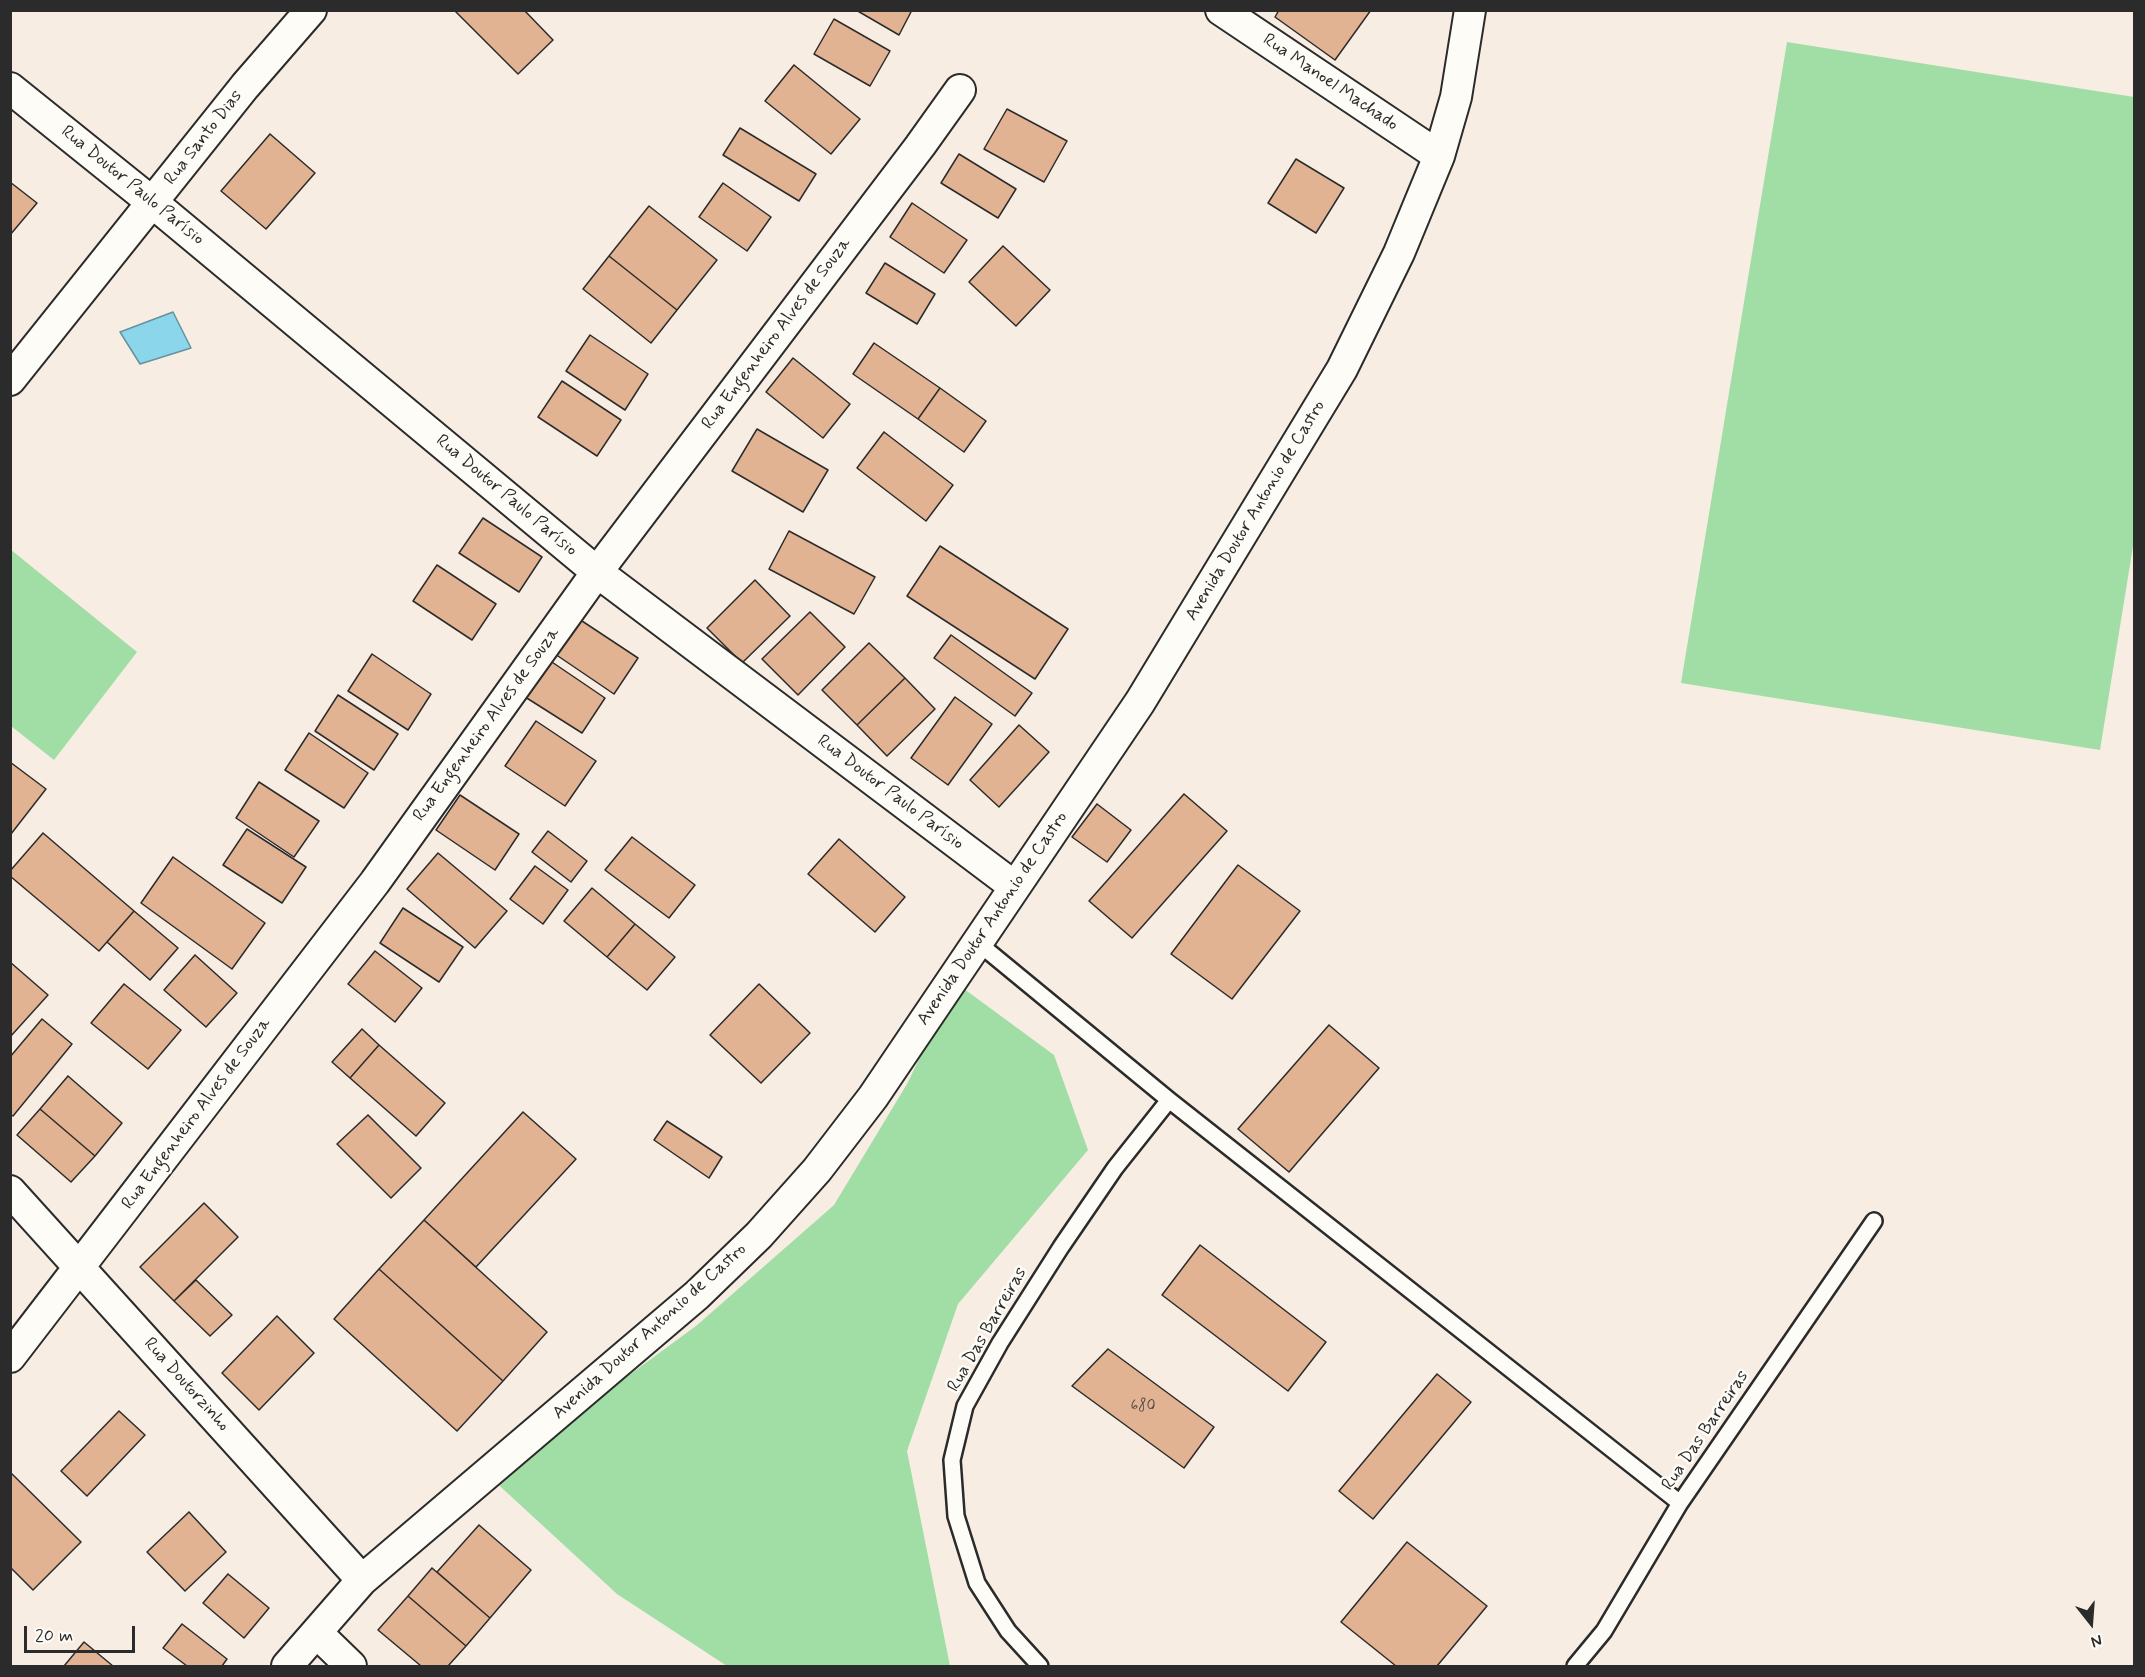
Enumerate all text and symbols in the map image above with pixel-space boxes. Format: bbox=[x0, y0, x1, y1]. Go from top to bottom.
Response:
street label: Rua Manoel Machado bbox=[1258, 30, 1402, 136]
street label: Rua Santo Dias bbox=[160, 86, 248, 190]
street label: Rua Doutor Paulo Parísio bbox=[56, 122, 208, 250]
street label: Rua Engenheiro Alves de Souza bbox=[698, 234, 856, 434]
street label: Avenida Doutor Antonio de Castro bbox=[1182, 397, 1330, 625]
street label: Rua Doutor Paulo Parísio bbox=[431, 430, 581, 562]
street label: Rua Engenheiro Alves de Souza bbox=[409, 624, 565, 826]
street label: Rua Doutor Paulo Parísio bbox=[812, 731, 968, 855]
street label: Avenida Doutor Antonio de Castro bbox=[913, 808, 1073, 1030]
street label: Rua Engenheiro Alves de Souza bbox=[118, 1014, 276, 1214]
street label: Avenida Doutor Antonio de Castro bbox=[549, 1239, 751, 1425]
street label: Rua Das Barreiras bbox=[944, 1264, 1032, 1396]
street label: Rua Doutorzinho bbox=[138, 1334, 234, 1436]
street label: Rua Das Barreiras bbox=[1658, 1367, 1754, 1495]
house number: 680 bbox=[1131, 1398, 1155, 1416]
north arrow bbox=[2061, 1593, 2121, 1653]
scale bar bbox=[27, 1614, 138, 1652]
text: 20 m bbox=[35, 1624, 73, 1648]
text: N bbox=[2088, 1629, 2105, 1652]

